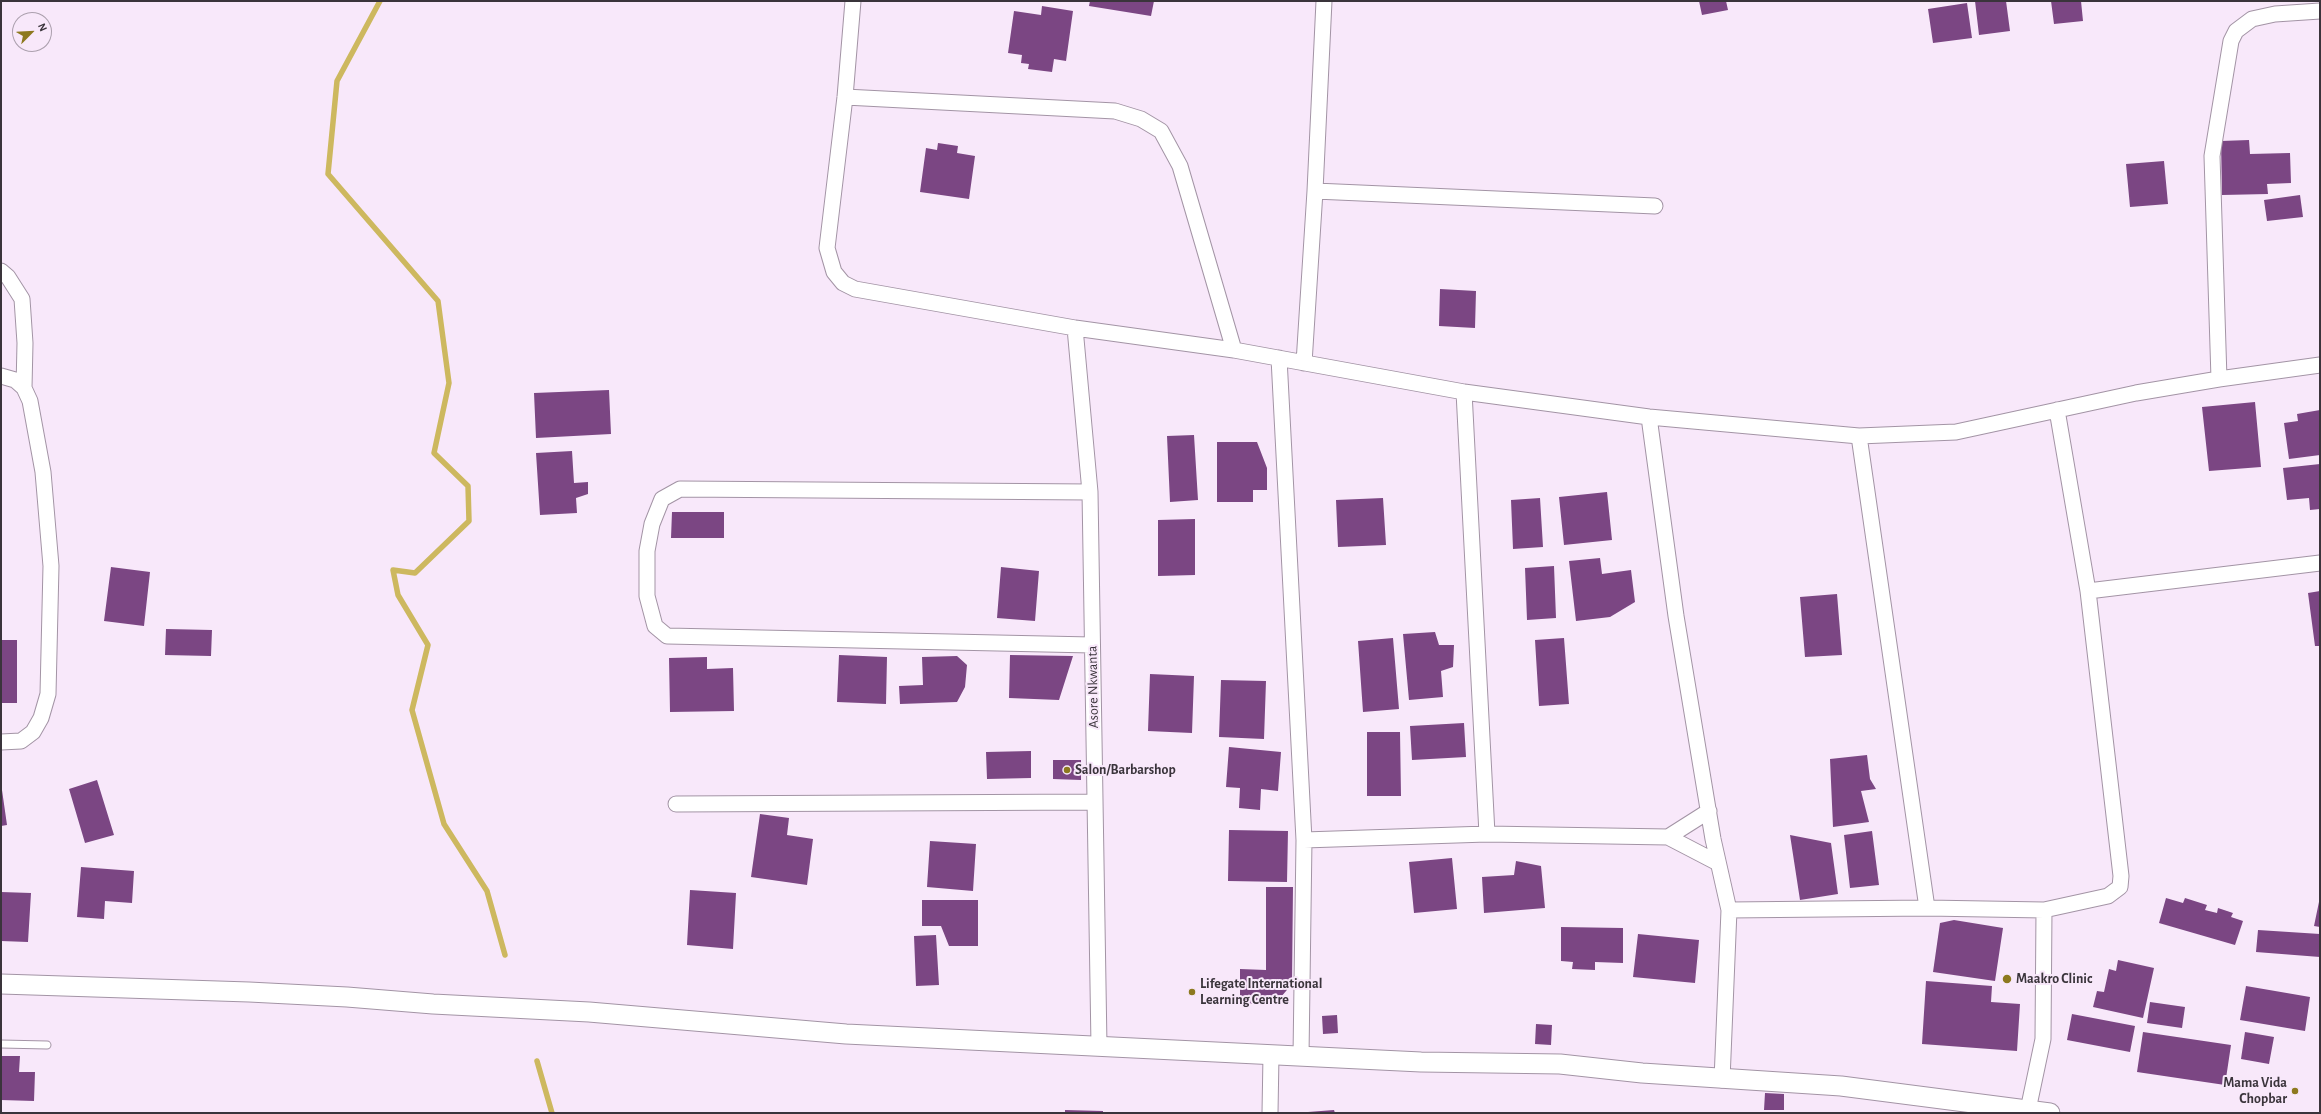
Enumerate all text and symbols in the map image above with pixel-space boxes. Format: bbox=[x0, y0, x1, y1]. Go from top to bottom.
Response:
north arrow bbox=[12, 12, 52, 52]
text: N bbox=[36, 22, 49, 33]
street label: Asore Nkwanta bbox=[1084, 645, 1102, 729]
place label: Salon/Barbarshop bbox=[1075, 762, 1176, 778]
marker: Salon/Barbarshop bbox=[1062, 765, 1072, 775]
place label: Maakro Clinic bbox=[2016, 971, 2092, 987]
marker: Maakro Clinic bbox=[2001, 973, 2013, 985]
place label: Lifegate International Learning Centre bbox=[1200, 976, 1322, 1008]
marker: Lifegate International Learning Centre bbox=[1187, 987, 1197, 997]
place label: Mama Vida Chopbar bbox=[2223, 1075, 2287, 1108]
marker: Mama Vida Chopbar bbox=[2290, 1086, 2300, 1096]

